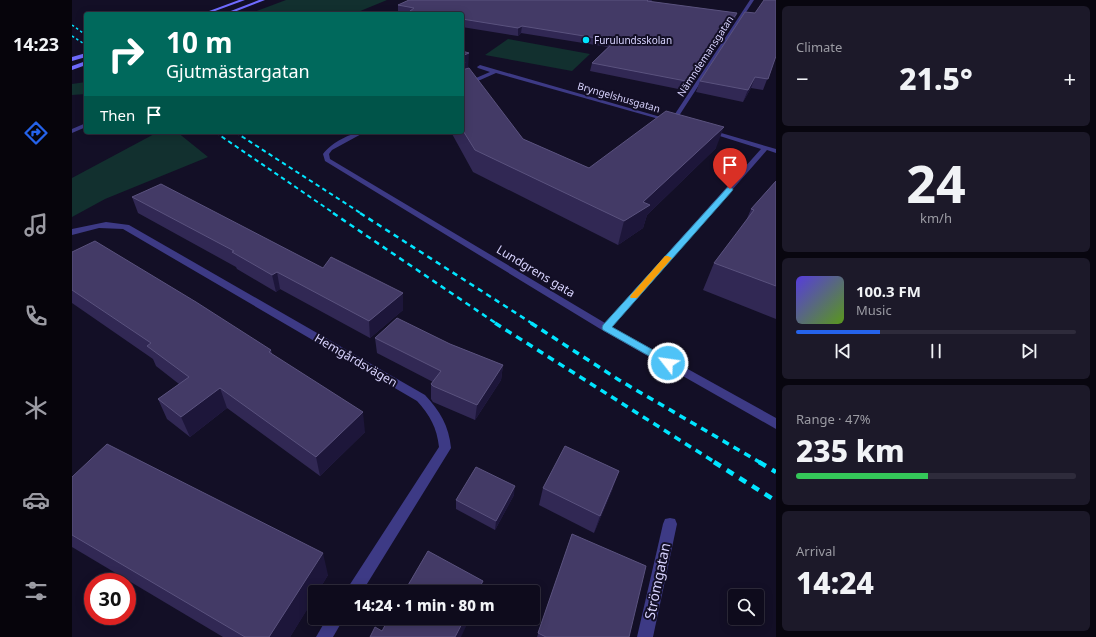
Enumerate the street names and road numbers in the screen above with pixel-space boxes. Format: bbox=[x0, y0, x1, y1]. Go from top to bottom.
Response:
street label: Nämndemansgatan bbox=[674, 13, 736, 99]
street label: Bryngelshusgatan bbox=[576, 79, 662, 115]
street label: Lundgrens gata bbox=[494, 241, 578, 301]
street label: Hemgårdsvägen bbox=[311, 329, 401, 391]
street label: Strömgatan bbox=[640, 541, 674, 621]

